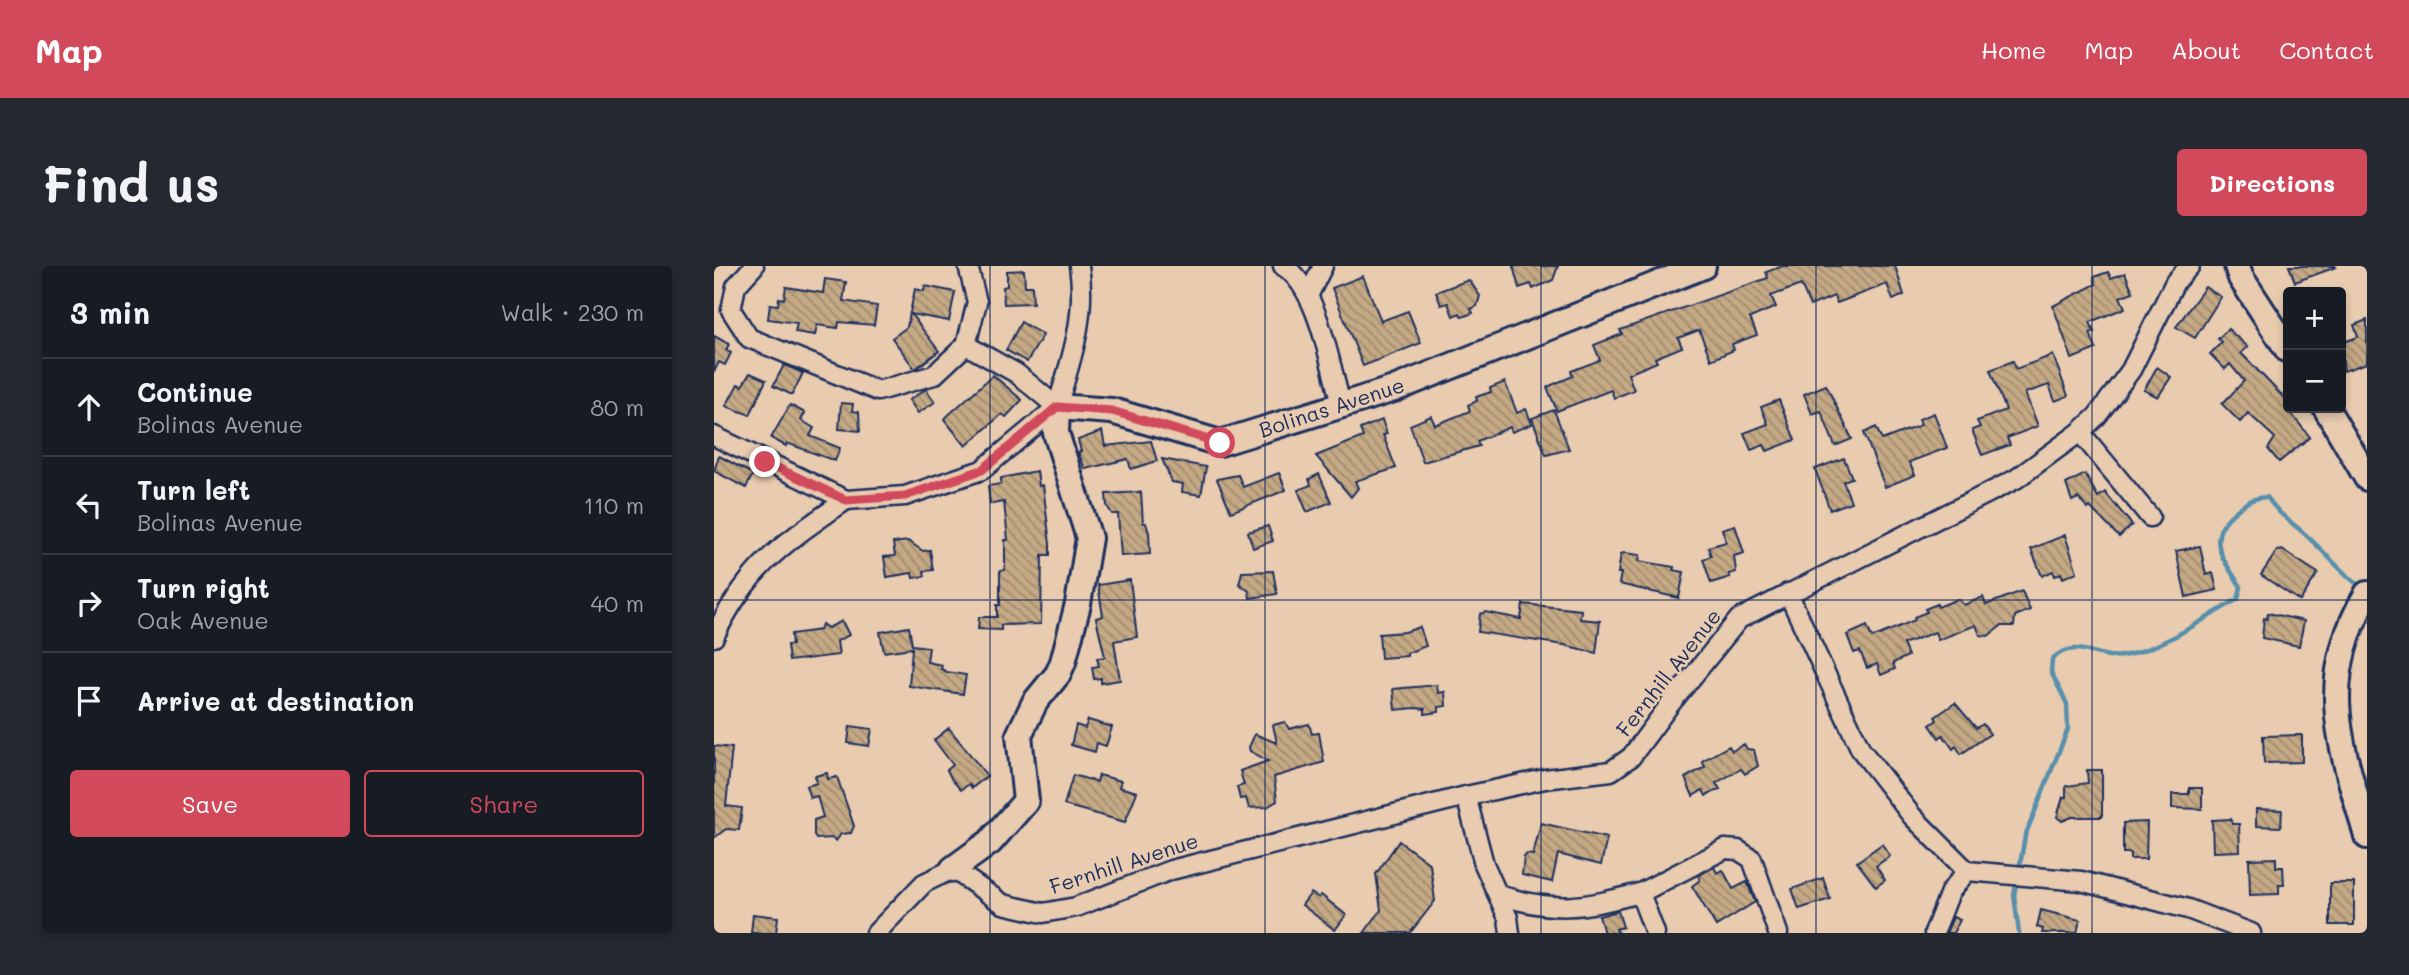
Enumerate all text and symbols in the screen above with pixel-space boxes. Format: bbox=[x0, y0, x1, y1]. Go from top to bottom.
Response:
text: Map bbox=[35, 28, 103, 71]
text: Home bbox=[1981, 34, 2046, 65]
text: Map bbox=[2084, 34, 2133, 65]
text: About bbox=[2171, 34, 2241, 65]
text: Contact bbox=[2279, 34, 2374, 65]
button: Directions bbox=[2177, 149, 2367, 216]
text: Find us bbox=[42, 151, 220, 214]
map controls bbox=[2283, 287, 2346, 413]
button: + bbox=[2283, 287, 2346, 350]
text: 3 min bbox=[70, 292, 150, 332]
text: Walk · 230 m bbox=[501, 297, 644, 327]
button: − bbox=[2283, 350, 2346, 413]
street label: Bolinas Avenue bbox=[1255, 370, 1408, 443]
text: Continue bbox=[137, 375, 253, 409]
icon: ahead bbox=[70, 388, 108, 426]
text: 80 m bbox=[590, 392, 644, 422]
text: Bolinas Avenue bbox=[137, 409, 303, 439]
route start bbox=[1204, 427, 1235, 458]
route end bbox=[749, 446, 780, 477]
text: Turn left bbox=[137, 473, 250, 507]
icon: left bbox=[70, 486, 108, 524]
text: 110 m bbox=[584, 490, 644, 520]
text: Bolinas Avenue bbox=[137, 507, 303, 537]
text: Turn right bbox=[137, 571, 270, 605]
icon: right bbox=[70, 584, 108, 622]
text: 40 m bbox=[591, 588, 644, 618]
street label: Fernhill Avenue bbox=[1609, 603, 1726, 742]
text: Oak Avenue bbox=[137, 605, 269, 635]
icon: arrive bbox=[70, 682, 108, 720]
text: Arrive at destination bbox=[137, 684, 414, 718]
button: Save bbox=[70, 770, 350, 837]
button: Share bbox=[364, 770, 644, 837]
street label: Fernhill Avenue bbox=[1046, 826, 1201, 899]

